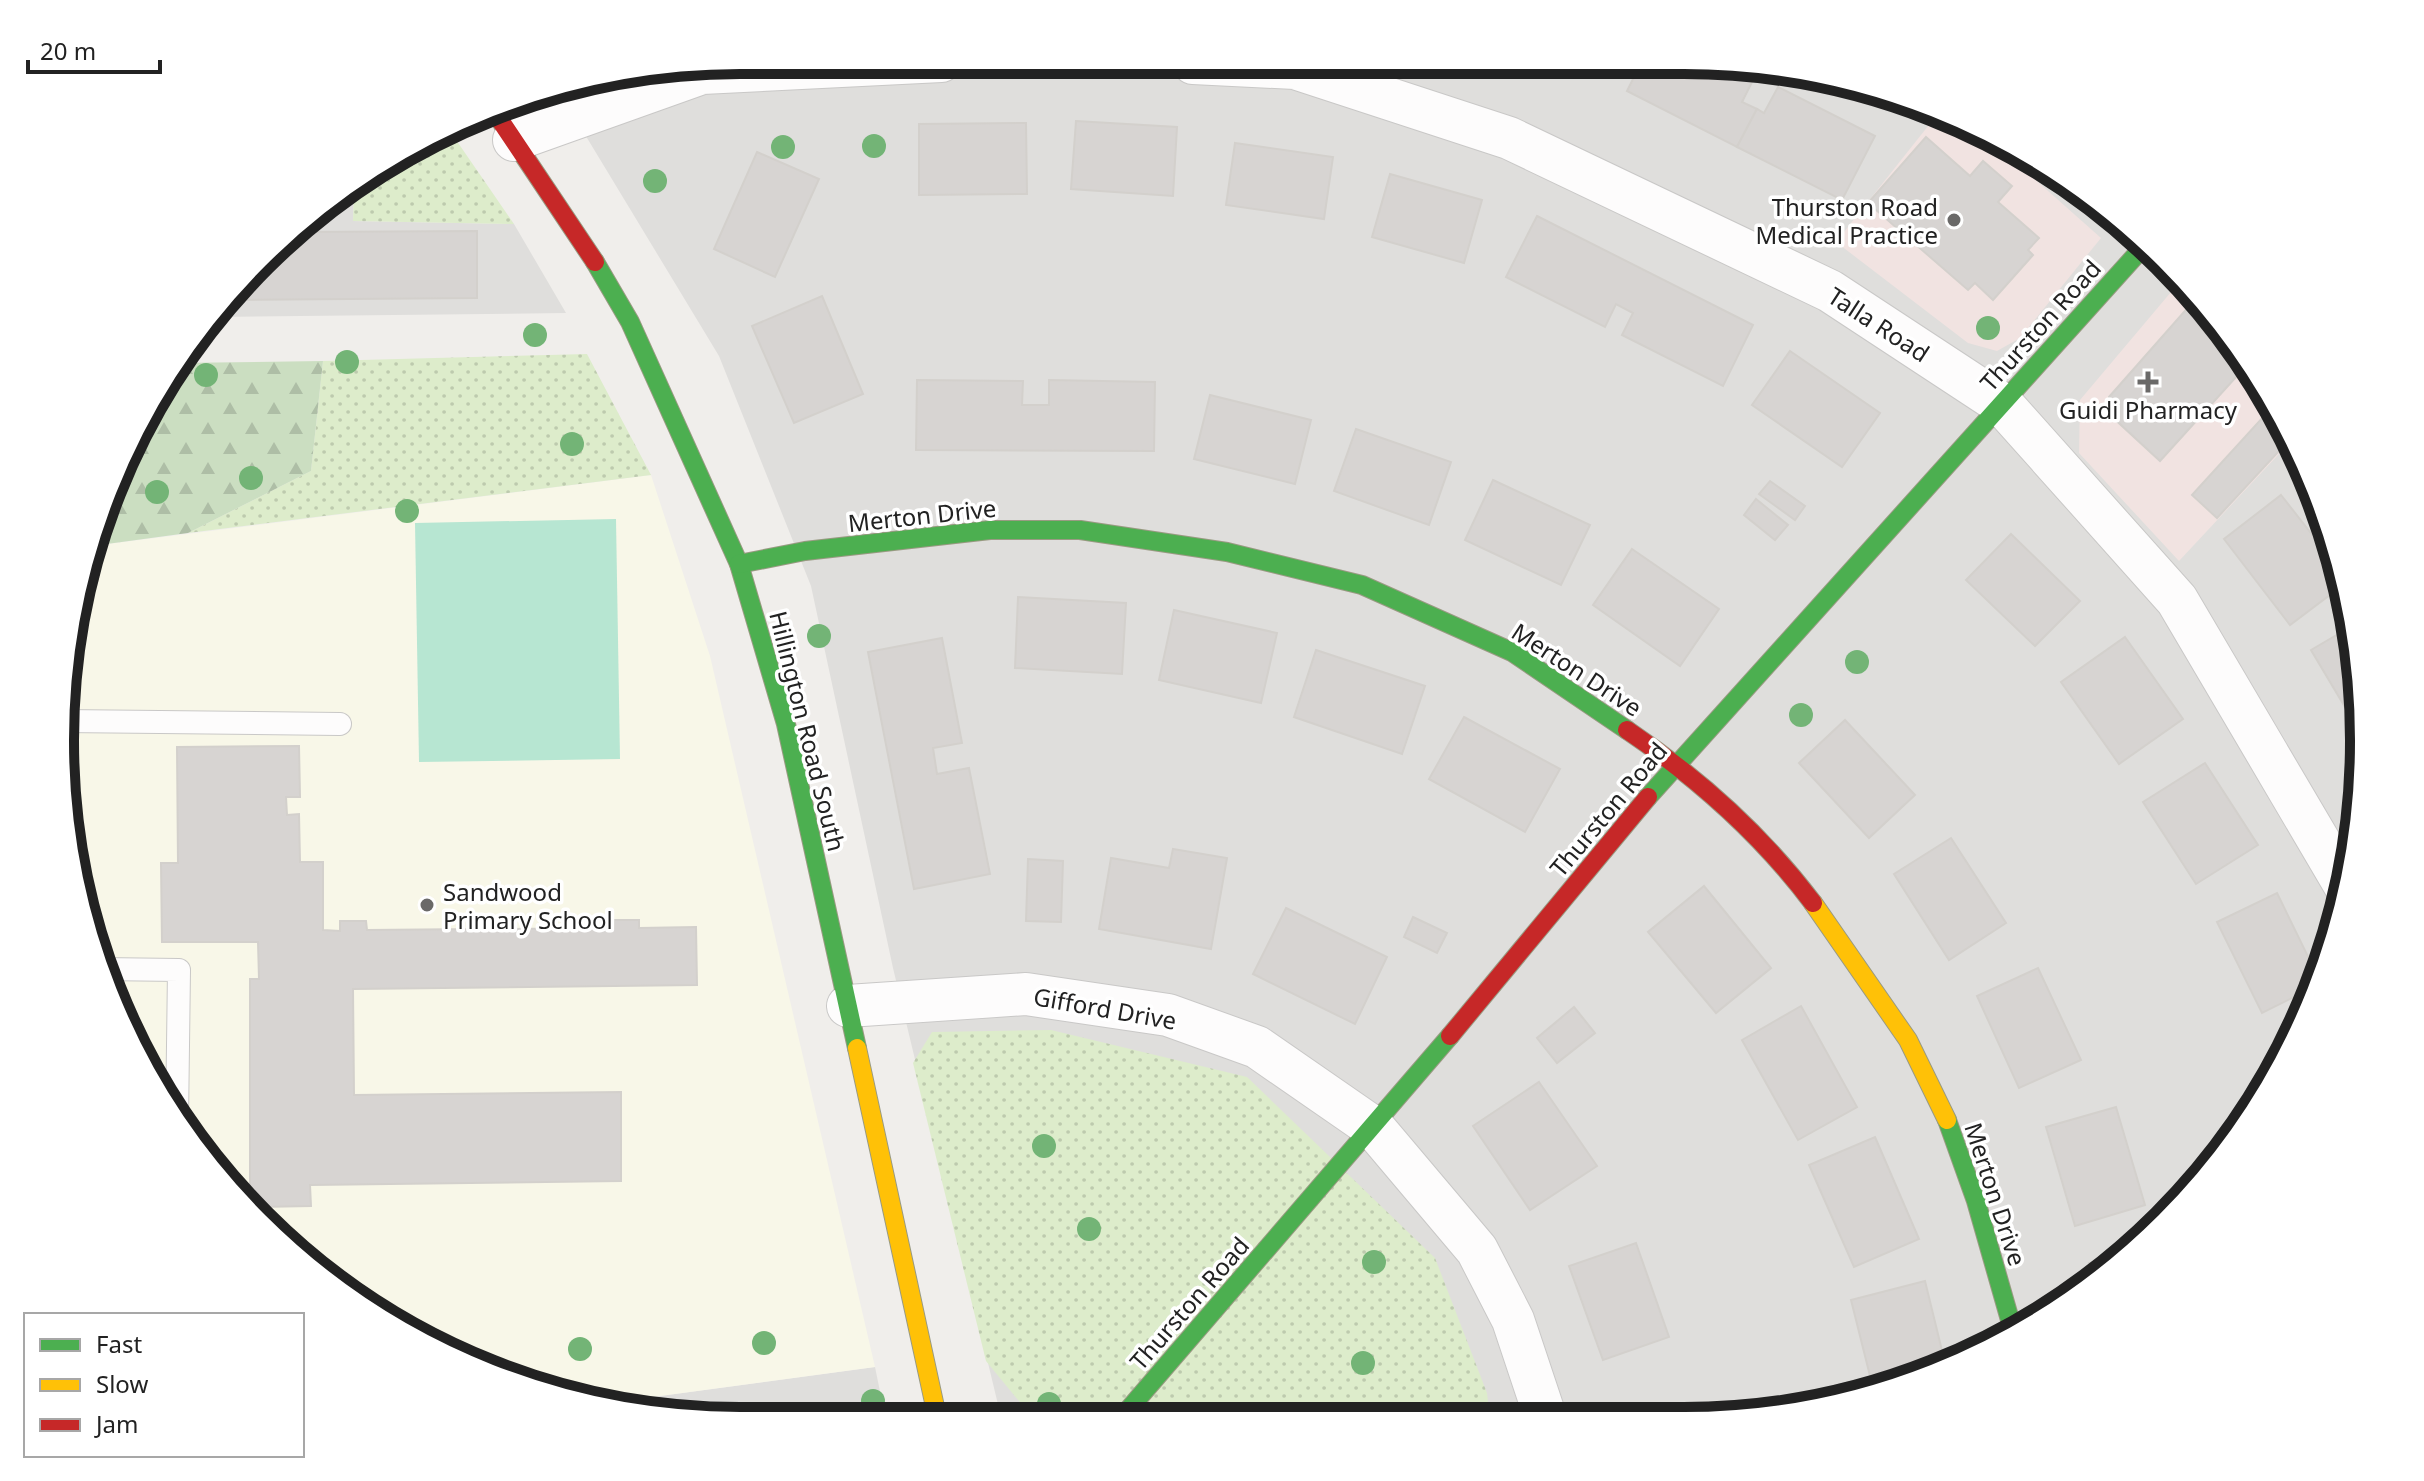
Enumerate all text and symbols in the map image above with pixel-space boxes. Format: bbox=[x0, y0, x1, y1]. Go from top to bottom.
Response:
scale bar bbox=[28, 24, 160, 74]
text: 20 m bbox=[40, 34, 96, 67]
place label: Thurston Road Medical Practice bbox=[1755, 190, 1938, 251]
marker: Thurston Road Medical Practice bbox=[1945, 211, 1963, 229]
street label: Thurston Road bbox=[1972, 252, 2108, 398]
street label: Talla Road bbox=[1822, 279, 1936, 369]
marker: Guidi Pharmacy bbox=[2139, 373, 2157, 391]
place label: Guidi Pharmacy bbox=[2059, 393, 2238, 426]
street label: Merton Drive bbox=[846, 491, 998, 539]
street label: Hillington Road South bbox=[762, 607, 854, 855]
street label: Merton Drive bbox=[1506, 615, 1648, 723]
street label: Thurston Road bbox=[1542, 735, 1674, 883]
place label: Sandwood Primary School bbox=[443, 875, 613, 936]
marker: Sandwood Primary School bbox=[418, 896, 436, 914]
street label: Gifford Drive bbox=[1031, 979, 1179, 1037]
street label: Merton Drive bbox=[1957, 1118, 2035, 1270]
street label: Thurston Road bbox=[1122, 1229, 1256, 1377]
legend bbox=[24, 1313, 304, 1457]
text: Fast bbox=[96, 1327, 142, 1360]
text: Slow bbox=[96, 1367, 148, 1400]
text: Jam bbox=[94, 1407, 138, 1440]

